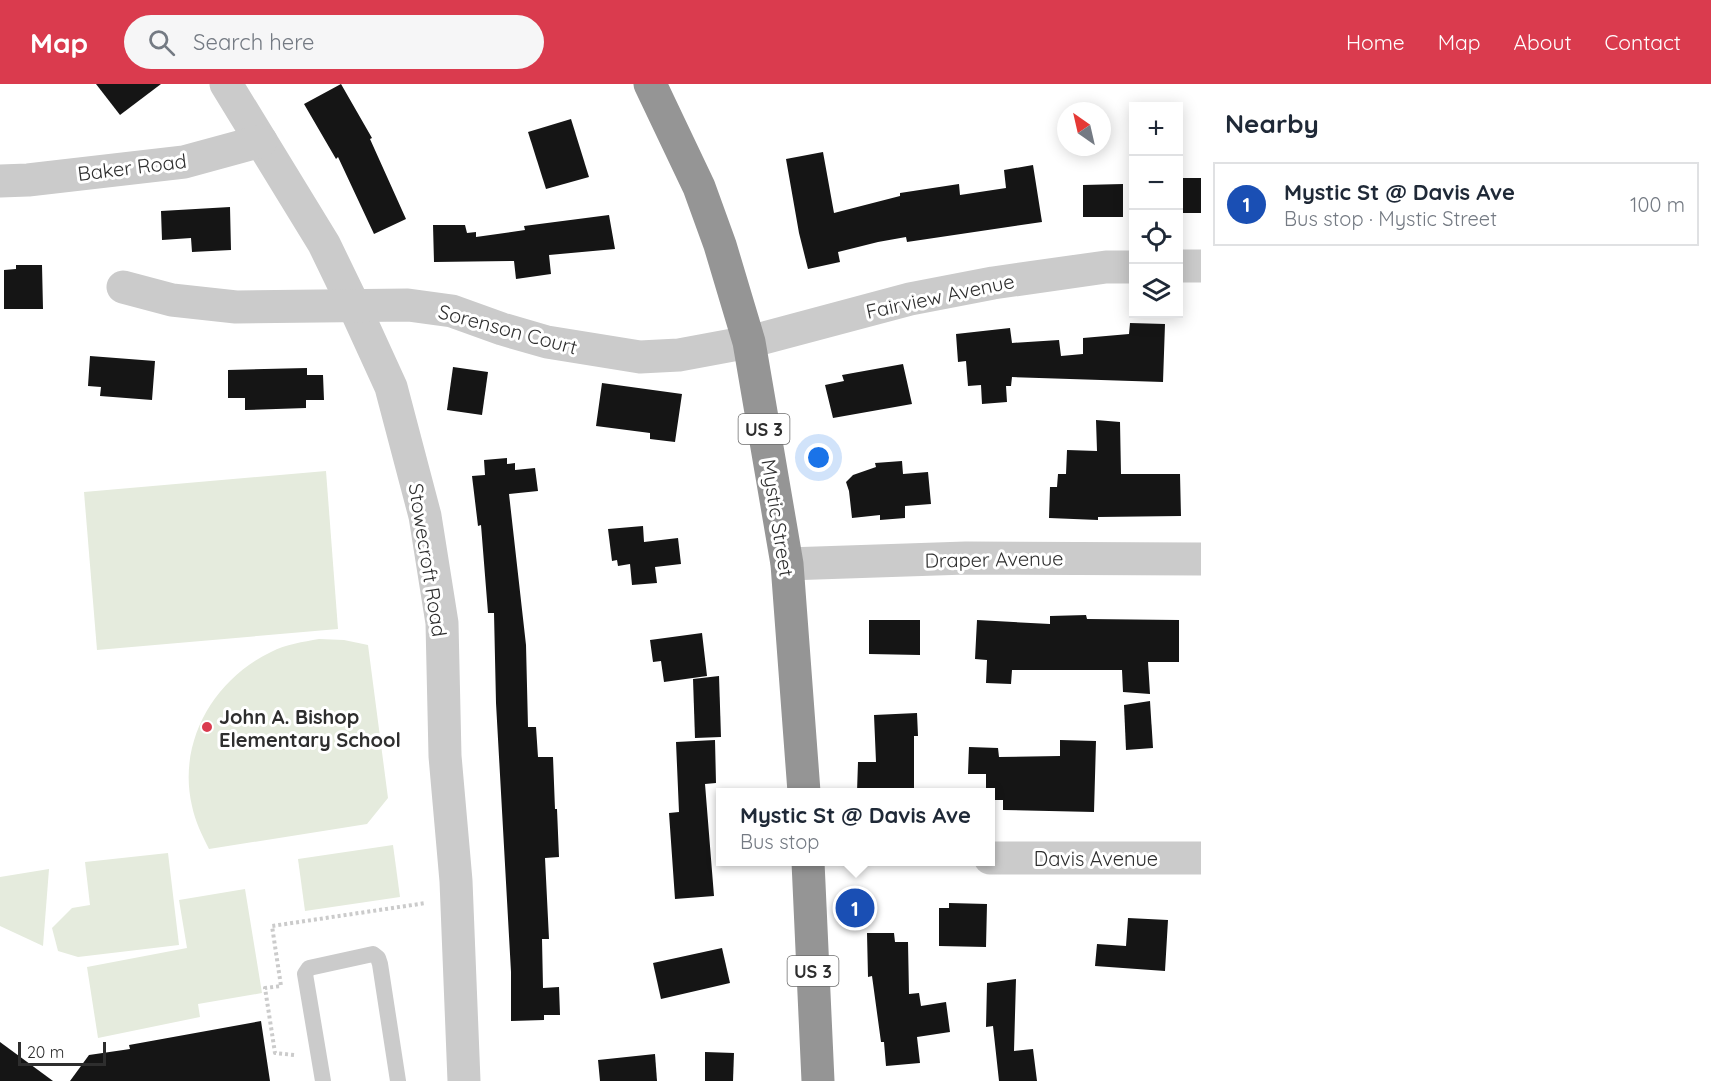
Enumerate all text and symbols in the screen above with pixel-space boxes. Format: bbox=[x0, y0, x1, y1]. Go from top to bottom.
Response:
search box bbox=[124, 15, 544, 69]
text: Map bbox=[30, 25, 88, 60]
icon: search bbox=[145, 26, 178, 59]
text: Search here bbox=[193, 28, 315, 56]
text: Home bbox=[1346, 29, 1405, 55]
text: Map bbox=[1438, 29, 1481, 55]
text: About bbox=[1514, 29, 1572, 55]
text: Contact bbox=[1605, 29, 1681, 55]
north arrow bbox=[1057, 102, 1111, 156]
map controls bbox=[1129, 102, 1183, 318]
button: + bbox=[1129, 102, 1183, 156]
text: Nearby bbox=[1225, 107, 1319, 140]
street label: Baker Road bbox=[76, 148, 188, 186]
button: − bbox=[1129, 156, 1183, 210]
text: Mystic St @ Davis Ave bbox=[1284, 178, 1515, 206]
text: 1 bbox=[1243, 192, 1250, 217]
text: 100 m bbox=[1630, 192, 1685, 217]
text: Bus stop · Mystic Street bbox=[1284, 206, 1497, 231]
button: locate bbox=[1129, 210, 1183, 264]
button: layers bbox=[1129, 264, 1183, 318]
street label: Fairview Avenue bbox=[864, 268, 1016, 324]
street label: Sorenson Court bbox=[436, 298, 580, 360]
road number: US 3 bbox=[738, 414, 789, 444]
your location bbox=[804, 443, 833, 472]
street label: Mystic Street bbox=[756, 457, 800, 579]
street label: Stowecroft Road bbox=[404, 481, 452, 639]
street label: Draper Avenue bbox=[924, 545, 1064, 573]
place label: John A. Bishop Elementary School bbox=[219, 704, 401, 752]
marker: John A. Bishop Elementary School bbox=[200, 720, 214, 734]
popup bbox=[716, 788, 995, 866]
text: Mystic St @ Davis Ave bbox=[740, 801, 971, 829]
text: Bus stop bbox=[740, 829, 819, 854]
street label: Davis Avenue bbox=[1034, 846, 1158, 871]
pin: 1 bbox=[836, 886, 874, 930]
road number: US 3 bbox=[788, 956, 838, 986]
scale bar bbox=[18, 1039, 106, 1066]
text: 20 m bbox=[27, 1042, 64, 1062]

